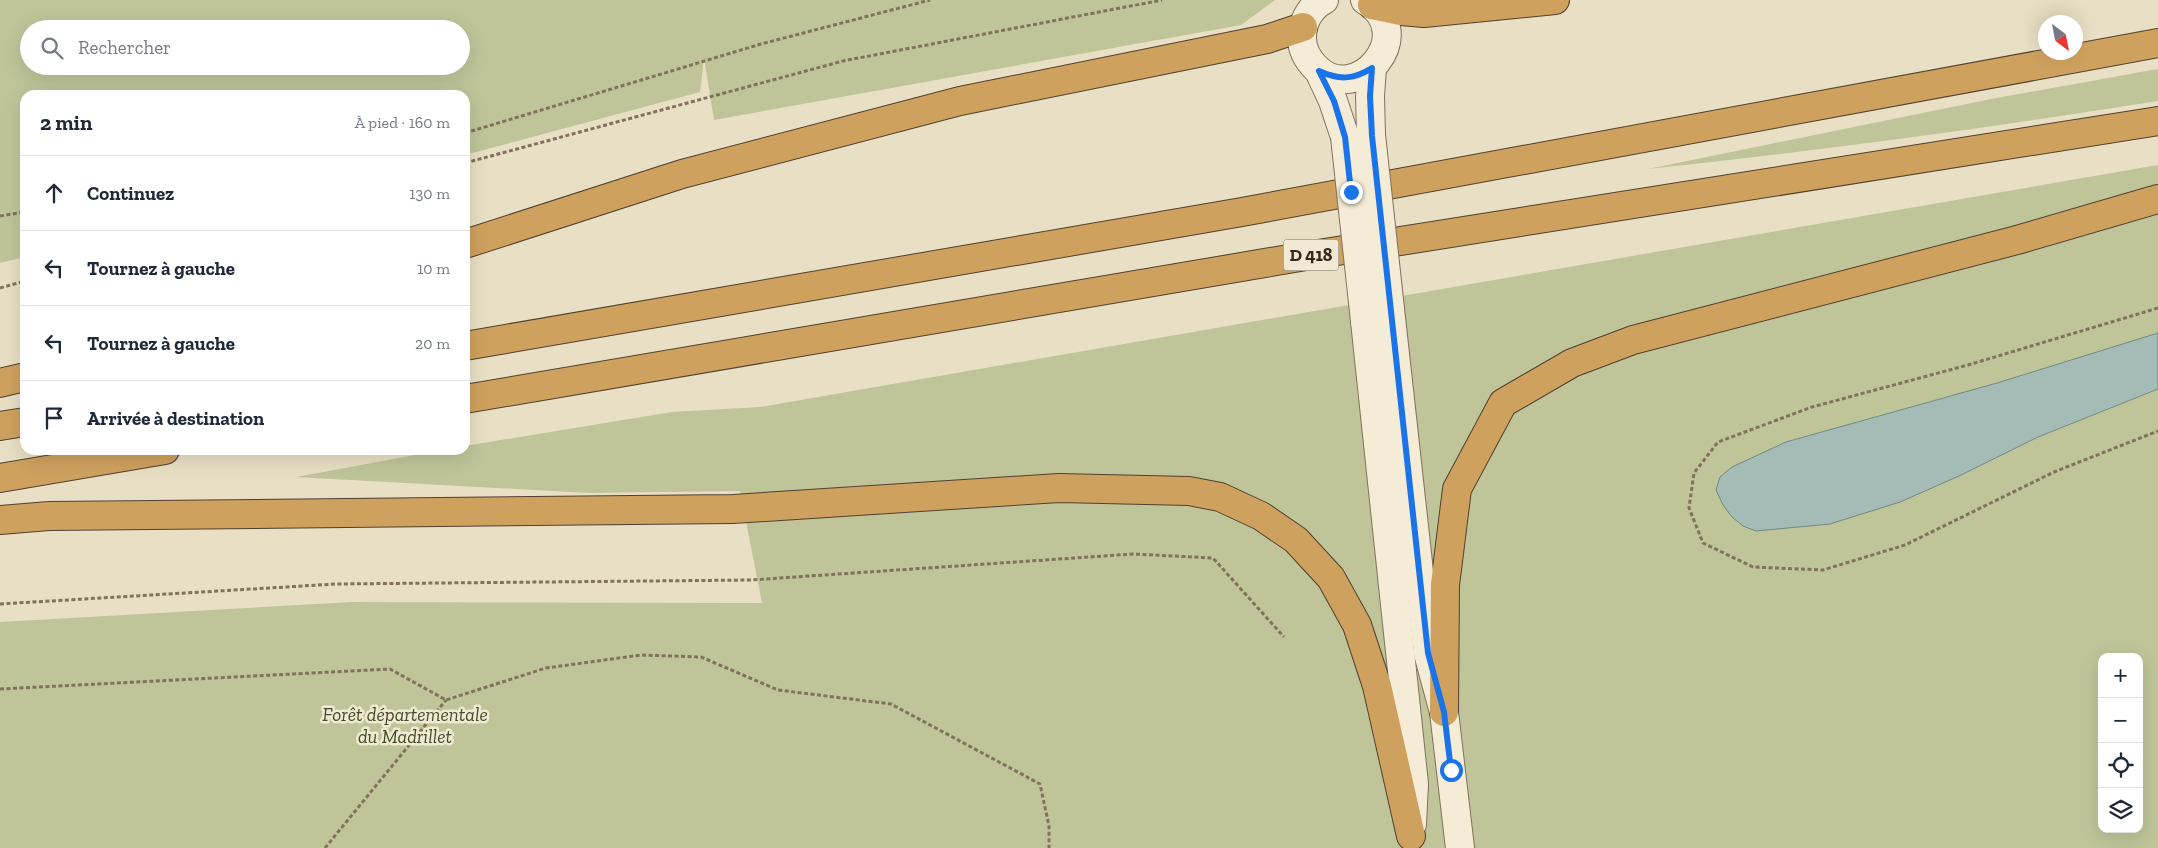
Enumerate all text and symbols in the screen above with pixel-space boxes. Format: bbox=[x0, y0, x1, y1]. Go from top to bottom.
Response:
north arrow bbox=[2038, 15, 2083, 60]
search box bbox=[20, 20, 470, 75]
icon: search bbox=[38, 34, 66, 62]
text: Rechercher bbox=[78, 36, 171, 59]
text: 2 min bbox=[40, 110, 92, 135]
text: À pied · 160 m bbox=[355, 113, 450, 132]
icon: ahead bbox=[40, 179, 68, 207]
route end bbox=[1340, 181, 1363, 204]
text: Continuez bbox=[87, 182, 174, 205]
text: 130 m bbox=[409, 184, 450, 203]
road number: D 418 bbox=[1284, 240, 1338, 270]
icon: left bbox=[40, 254, 68, 282]
text: Tournez à gauche bbox=[87, 257, 235, 280]
text: 10 m bbox=[417, 259, 450, 278]
icon: left bbox=[40, 329, 68, 357]
text: Tournez à gauche bbox=[87, 332, 235, 355]
text: 20 m bbox=[415, 334, 450, 353]
icon: arrive bbox=[40, 404, 68, 432]
text: Arrivée à destination bbox=[87, 407, 264, 430]
map controls bbox=[2098, 653, 2143, 833]
button: + bbox=[2098, 653, 2143, 698]
button: − bbox=[2098, 698, 2143, 743]
park label: Forêt départementale du Madrillet bbox=[322, 703, 488, 748]
button: locate bbox=[2098, 743, 2143, 788]
route start bbox=[1440, 759, 1463, 782]
button: layers bbox=[2098, 788, 2143, 833]

